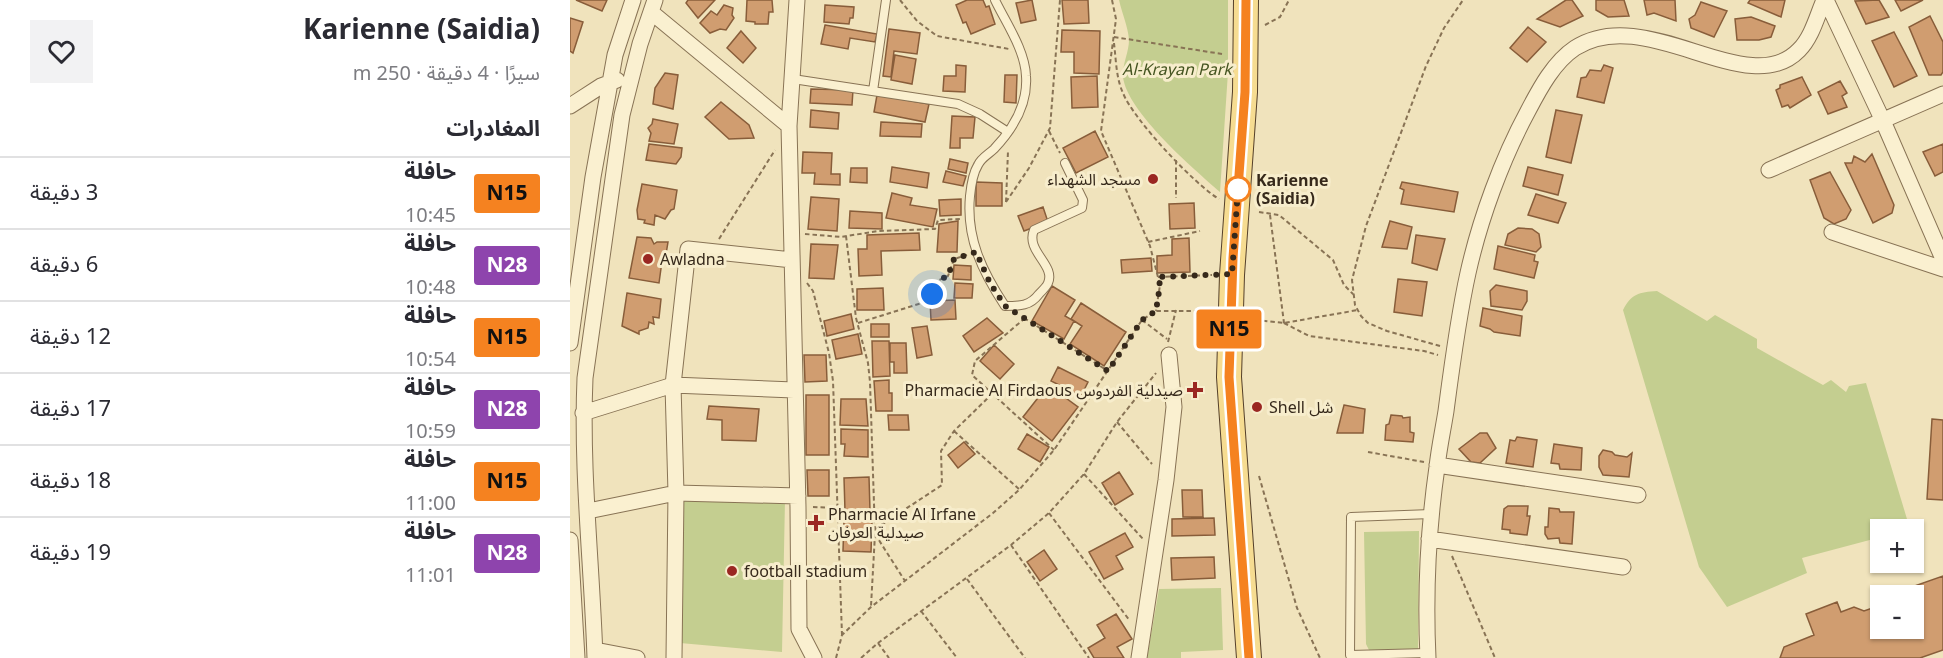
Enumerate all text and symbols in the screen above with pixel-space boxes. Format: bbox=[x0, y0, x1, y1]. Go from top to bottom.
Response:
text: Karienne (Saidia) bbox=[303, 1, 540, 60]
button: heart bbox=[30, 20, 93, 83]
text: سيرًا · 4 دقيقة · 250 m bbox=[353, 53, 540, 95]
park label: Al-Krayan Park bbox=[1122, 53, 1234, 87]
text: المغادرات bbox=[446, 106, 540, 152]
text: حافلة bbox=[404, 149, 456, 195]
place label: مسجد الشهداء bbox=[1048, 163, 1141, 197]
place label: Karienne (Saidia) bbox=[1256, 164, 1328, 216]
text: 3 دقيقة bbox=[30, 170, 98, 216]
text: N15 bbox=[486, 171, 528, 215]
marker: مسجد الشهداء bbox=[1146, 172, 1160, 186]
marker: Karienne (Saidia) bbox=[1225, 176, 1251, 202]
text: 10:45 bbox=[405, 195, 456, 237]
text: حافلة bbox=[404, 221, 456, 267]
text: 6 دقيقة bbox=[30, 242, 98, 288]
text: N28 bbox=[486, 243, 528, 287]
place label: Awladna bbox=[660, 243, 725, 277]
marker: Awladna bbox=[641, 252, 655, 266]
text: 10:48 bbox=[405, 267, 456, 309]
your location bbox=[917, 279, 947, 309]
text: حافلة bbox=[404, 293, 456, 339]
text: N15 bbox=[1208, 307, 1250, 351]
line badge: N15 bbox=[1194, 310, 1264, 348]
text: 12 دقيقة bbox=[30, 314, 111, 360]
text: N15 bbox=[486, 315, 528, 359]
text: 10:54 bbox=[405, 339, 456, 381]
text: حافلة bbox=[404, 365, 456, 411]
place label: Pharmacie Al Firdaous صيدلية الفردوس bbox=[905, 374, 1183, 408]
marker: Pharmacie Al Firdaous صيدلية الفردوس bbox=[1188, 383, 1202, 397]
text: 17 دقيقة bbox=[30, 386, 111, 432]
text: N28 bbox=[486, 387, 528, 431]
place label: Shell شل bbox=[1269, 391, 1333, 425]
marker: Shell شل bbox=[1250, 400, 1264, 414]
text: 10:59 bbox=[405, 411, 456, 453]
text: حافلة bbox=[404, 437, 456, 483]
text: 18 دقيقة bbox=[30, 458, 111, 504]
text: N15 bbox=[486, 459, 528, 503]
text: 11:00 bbox=[405, 483, 456, 525]
place label: Pharmacie Al Irfane صيدلية العرفان bbox=[828, 498, 976, 550]
text: حافلة bbox=[404, 509, 456, 555]
marker: Pharmacie Al Irfane صيدلية العرفان bbox=[809, 516, 823, 530]
map controls bbox=[1870, 519, 1924, 639]
button: + bbox=[1870, 519, 1924, 573]
text: 19 دقيقة bbox=[30, 530, 111, 576]
text: N28 bbox=[486, 531, 528, 575]
text: 11:01 bbox=[405, 555, 456, 597]
place label: football stadium bbox=[744, 555, 867, 589]
marker: football stadium bbox=[725, 564, 739, 578]
button: − bbox=[1870, 585, 1924, 639]

